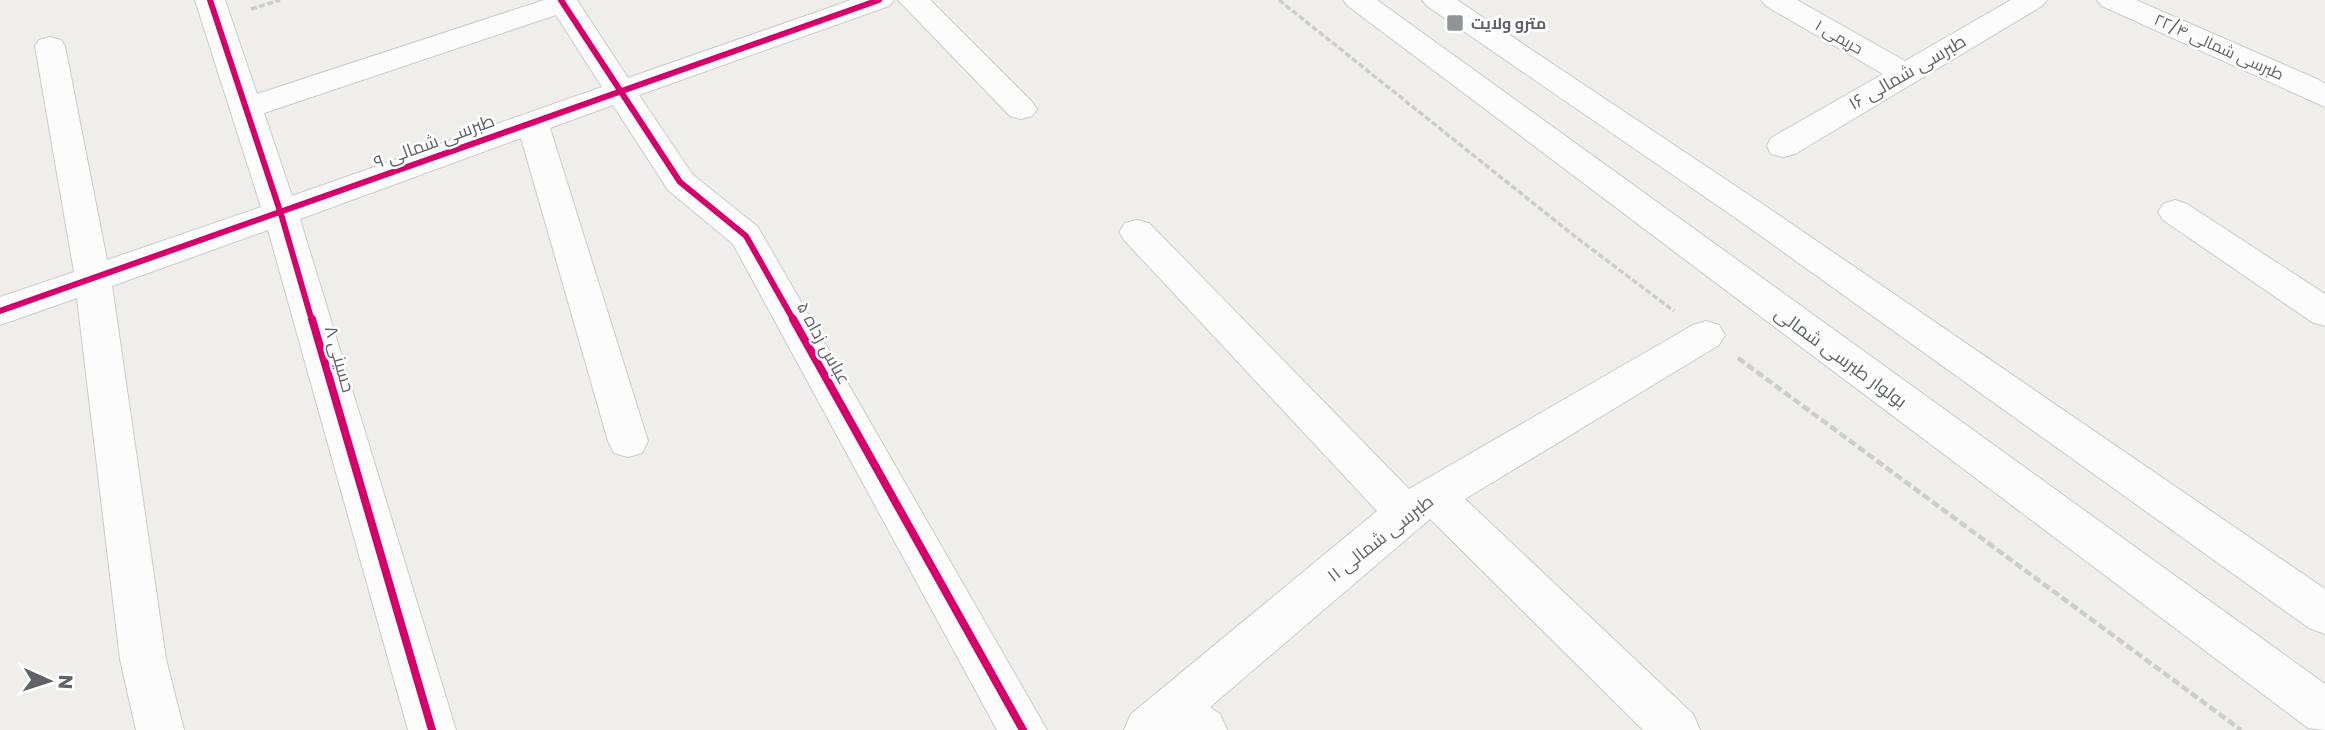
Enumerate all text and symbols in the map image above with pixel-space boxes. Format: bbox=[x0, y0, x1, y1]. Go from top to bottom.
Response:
street label: طبرسی شمالی ۲۲/۴ bbox=[2151, 8, 2287, 86]
place label: مترو ولایت bbox=[1471, 12, 1546, 35]
marker: مترو ولایت bbox=[1445, 13, 1465, 33]
street label: حریمی ۱ bbox=[1811, 14, 1867, 60]
street label: طبرسی شمالی ۱۶ bbox=[1844, 28, 1970, 116]
street label: طبرسی شمالی ۹ bbox=[370, 108, 498, 174]
street label: عباس زداه ۵ bbox=[791, 297, 857, 389]
street label: بولوار طبرسی شمالی bbox=[1770, 301, 1912, 413]
street label: حسینی ۸ bbox=[319, 323, 361, 395]
street label: طبرسی شمالی ۱۱ bbox=[1322, 488, 1438, 588]
north arrow bbox=[14, 646, 84, 716]
text: N bbox=[52, 674, 79, 690]

